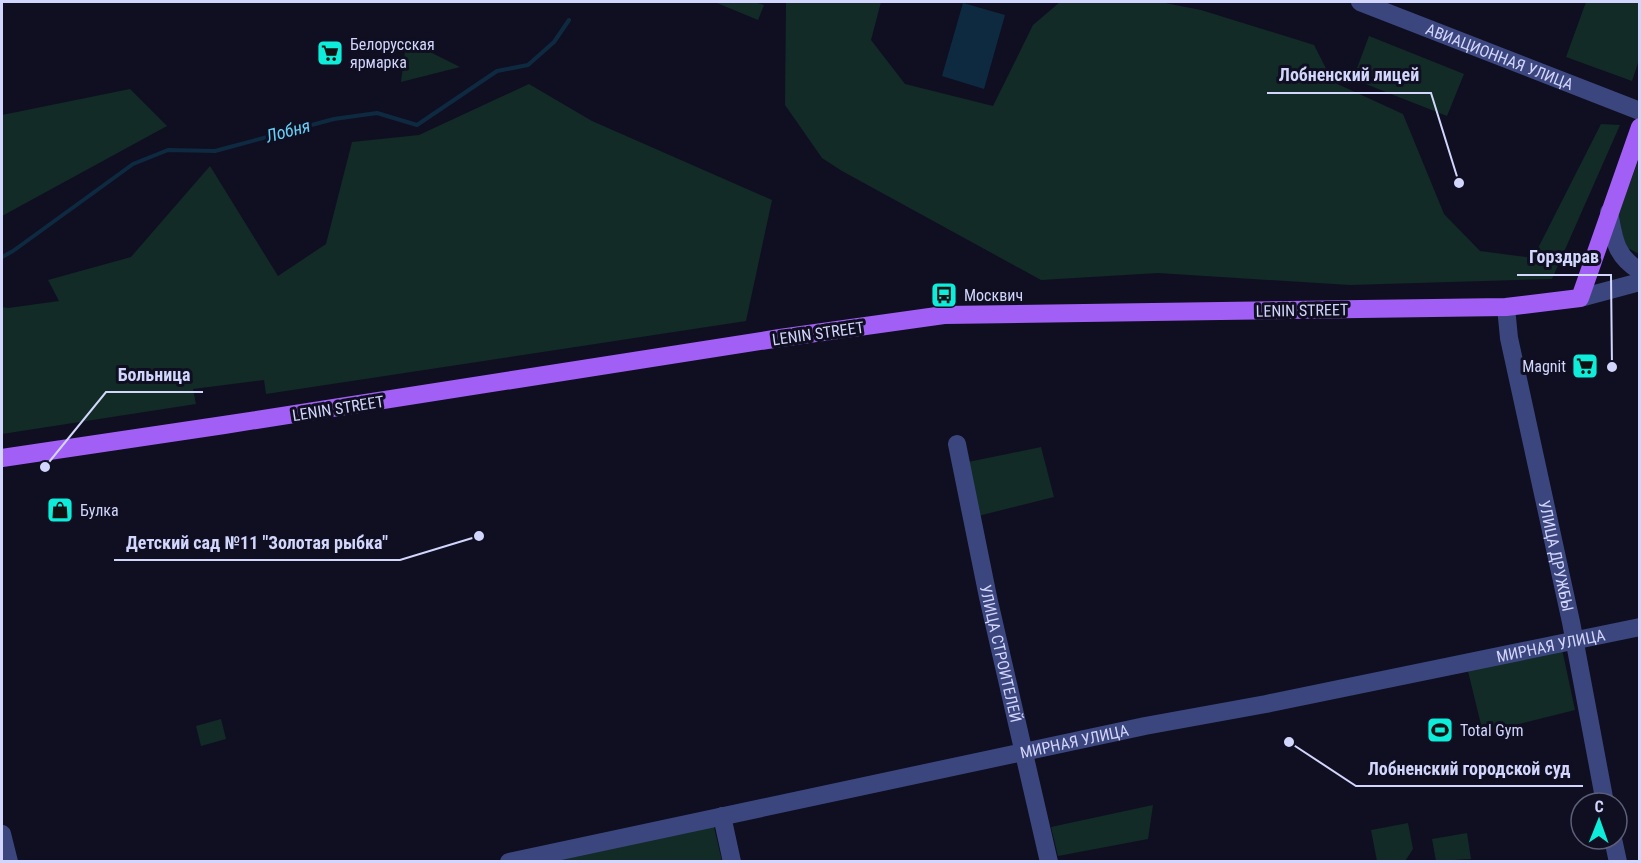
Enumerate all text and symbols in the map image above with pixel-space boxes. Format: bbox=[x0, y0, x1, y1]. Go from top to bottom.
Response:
street label: АВИАЦИОННАЯ УЛИЦА bbox=[1423, 20, 1576, 94]
place label: Белорусская ярмарка bbox=[350, 35, 435, 72]
supermarket icon: Белорусская ярмарка bbox=[315, 38, 345, 68]
callout: Лобненский лицей bbox=[1267, 57, 1431, 93]
text: Лобненский лицей bbox=[1279, 64, 1419, 85]
water label: Лобня bbox=[262, 115, 312, 147]
callout: Горздрав bbox=[1517, 239, 1611, 275]
text: Горздрав bbox=[1529, 246, 1599, 267]
bus stop icon: Москвич bbox=[929, 280, 959, 310]
place label: Москвич bbox=[964, 286, 1023, 305]
street label: LENIN STREET bbox=[1256, 300, 1348, 321]
street label: LENIN STREET bbox=[771, 318, 865, 349]
supermarket icon: Magnit bbox=[1570, 351, 1600, 381]
callout: Больница bbox=[106, 356, 203, 392]
place label: Magnit bbox=[1522, 357, 1566, 376]
text: Больница bbox=[118, 364, 190, 385]
street label: LENIN STREET bbox=[291, 392, 385, 425]
shop icon: Булка bbox=[45, 495, 75, 525]
street label: УЛИЦА ДРУЖБЫ bbox=[1535, 499, 1577, 613]
place label: Булка bbox=[80, 501, 119, 520]
callout: Детский сад №11 "Золотая рыбка" bbox=[114, 524, 400, 560]
text: Детский сад №11 "Золотая рыбка" bbox=[126, 532, 388, 553]
street label: УЛИЦА СТРОИТЕЛЕЙ bbox=[976, 583, 1026, 724]
street label: МИРНАЯ УЛИЦА bbox=[1495, 625, 1607, 666]
sports icon: Total Gym bbox=[1425, 715, 1455, 745]
street label: МИРНАЯ УЛИЦА bbox=[1018, 721, 1130, 762]
place label: Total Gym bbox=[1460, 721, 1524, 740]
callout: Лобненский городской суд bbox=[1356, 750, 1583, 786]
text: Лобненский городской суд bbox=[1368, 758, 1570, 779]
north arrow bbox=[1569, 791, 1629, 851]
text: С bbox=[1595, 797, 1604, 816]

